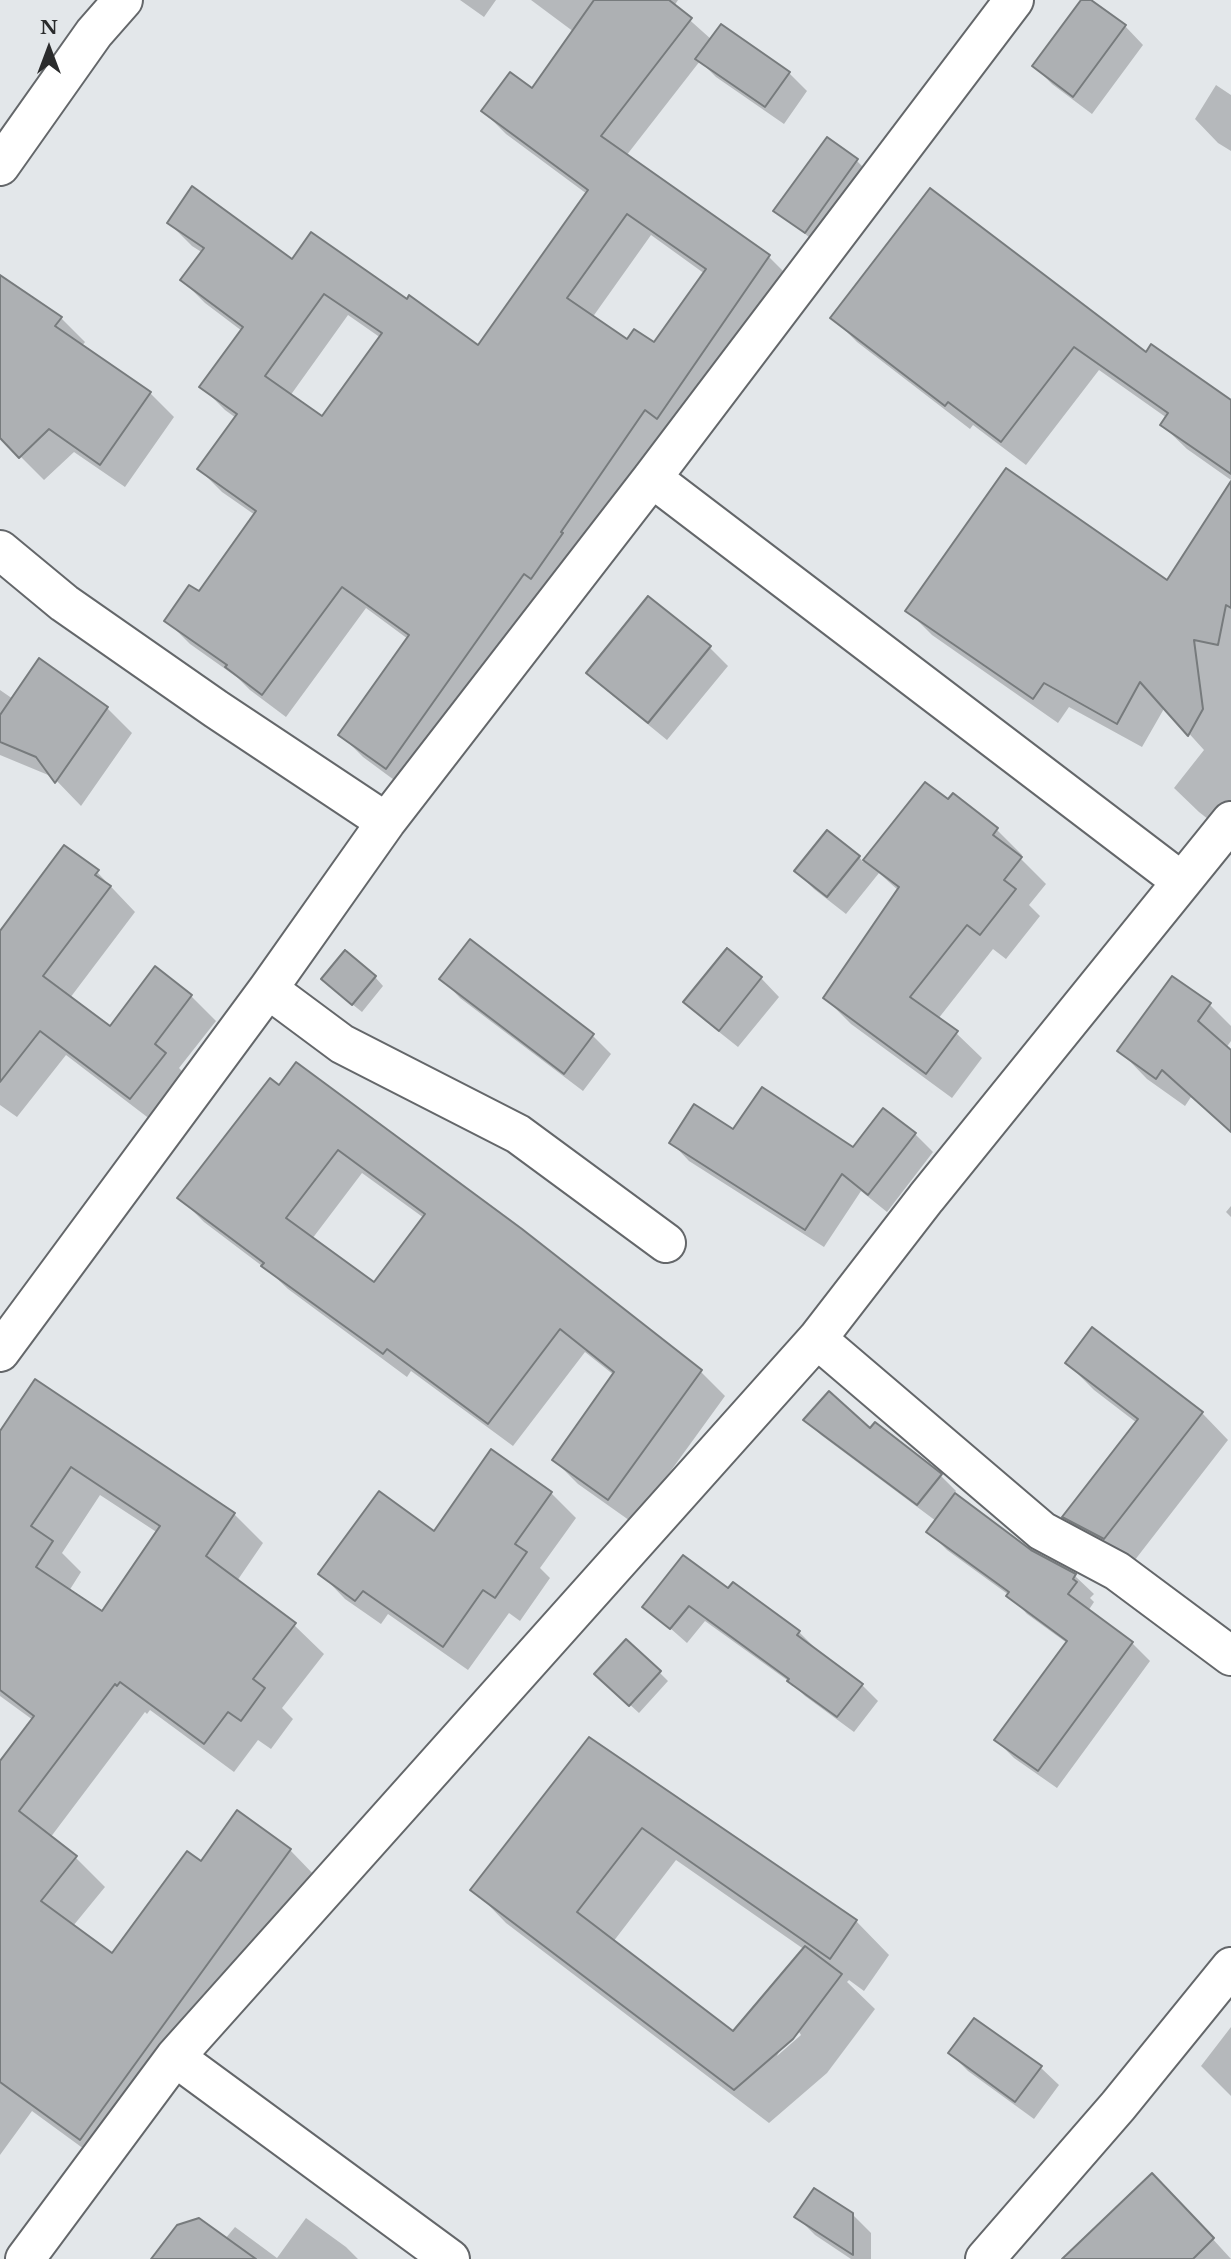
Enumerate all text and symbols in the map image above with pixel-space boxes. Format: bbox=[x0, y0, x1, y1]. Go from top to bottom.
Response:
north arrow bbox=[14, 14, 84, 84]
text: N bbox=[40, 16, 58, 39]

